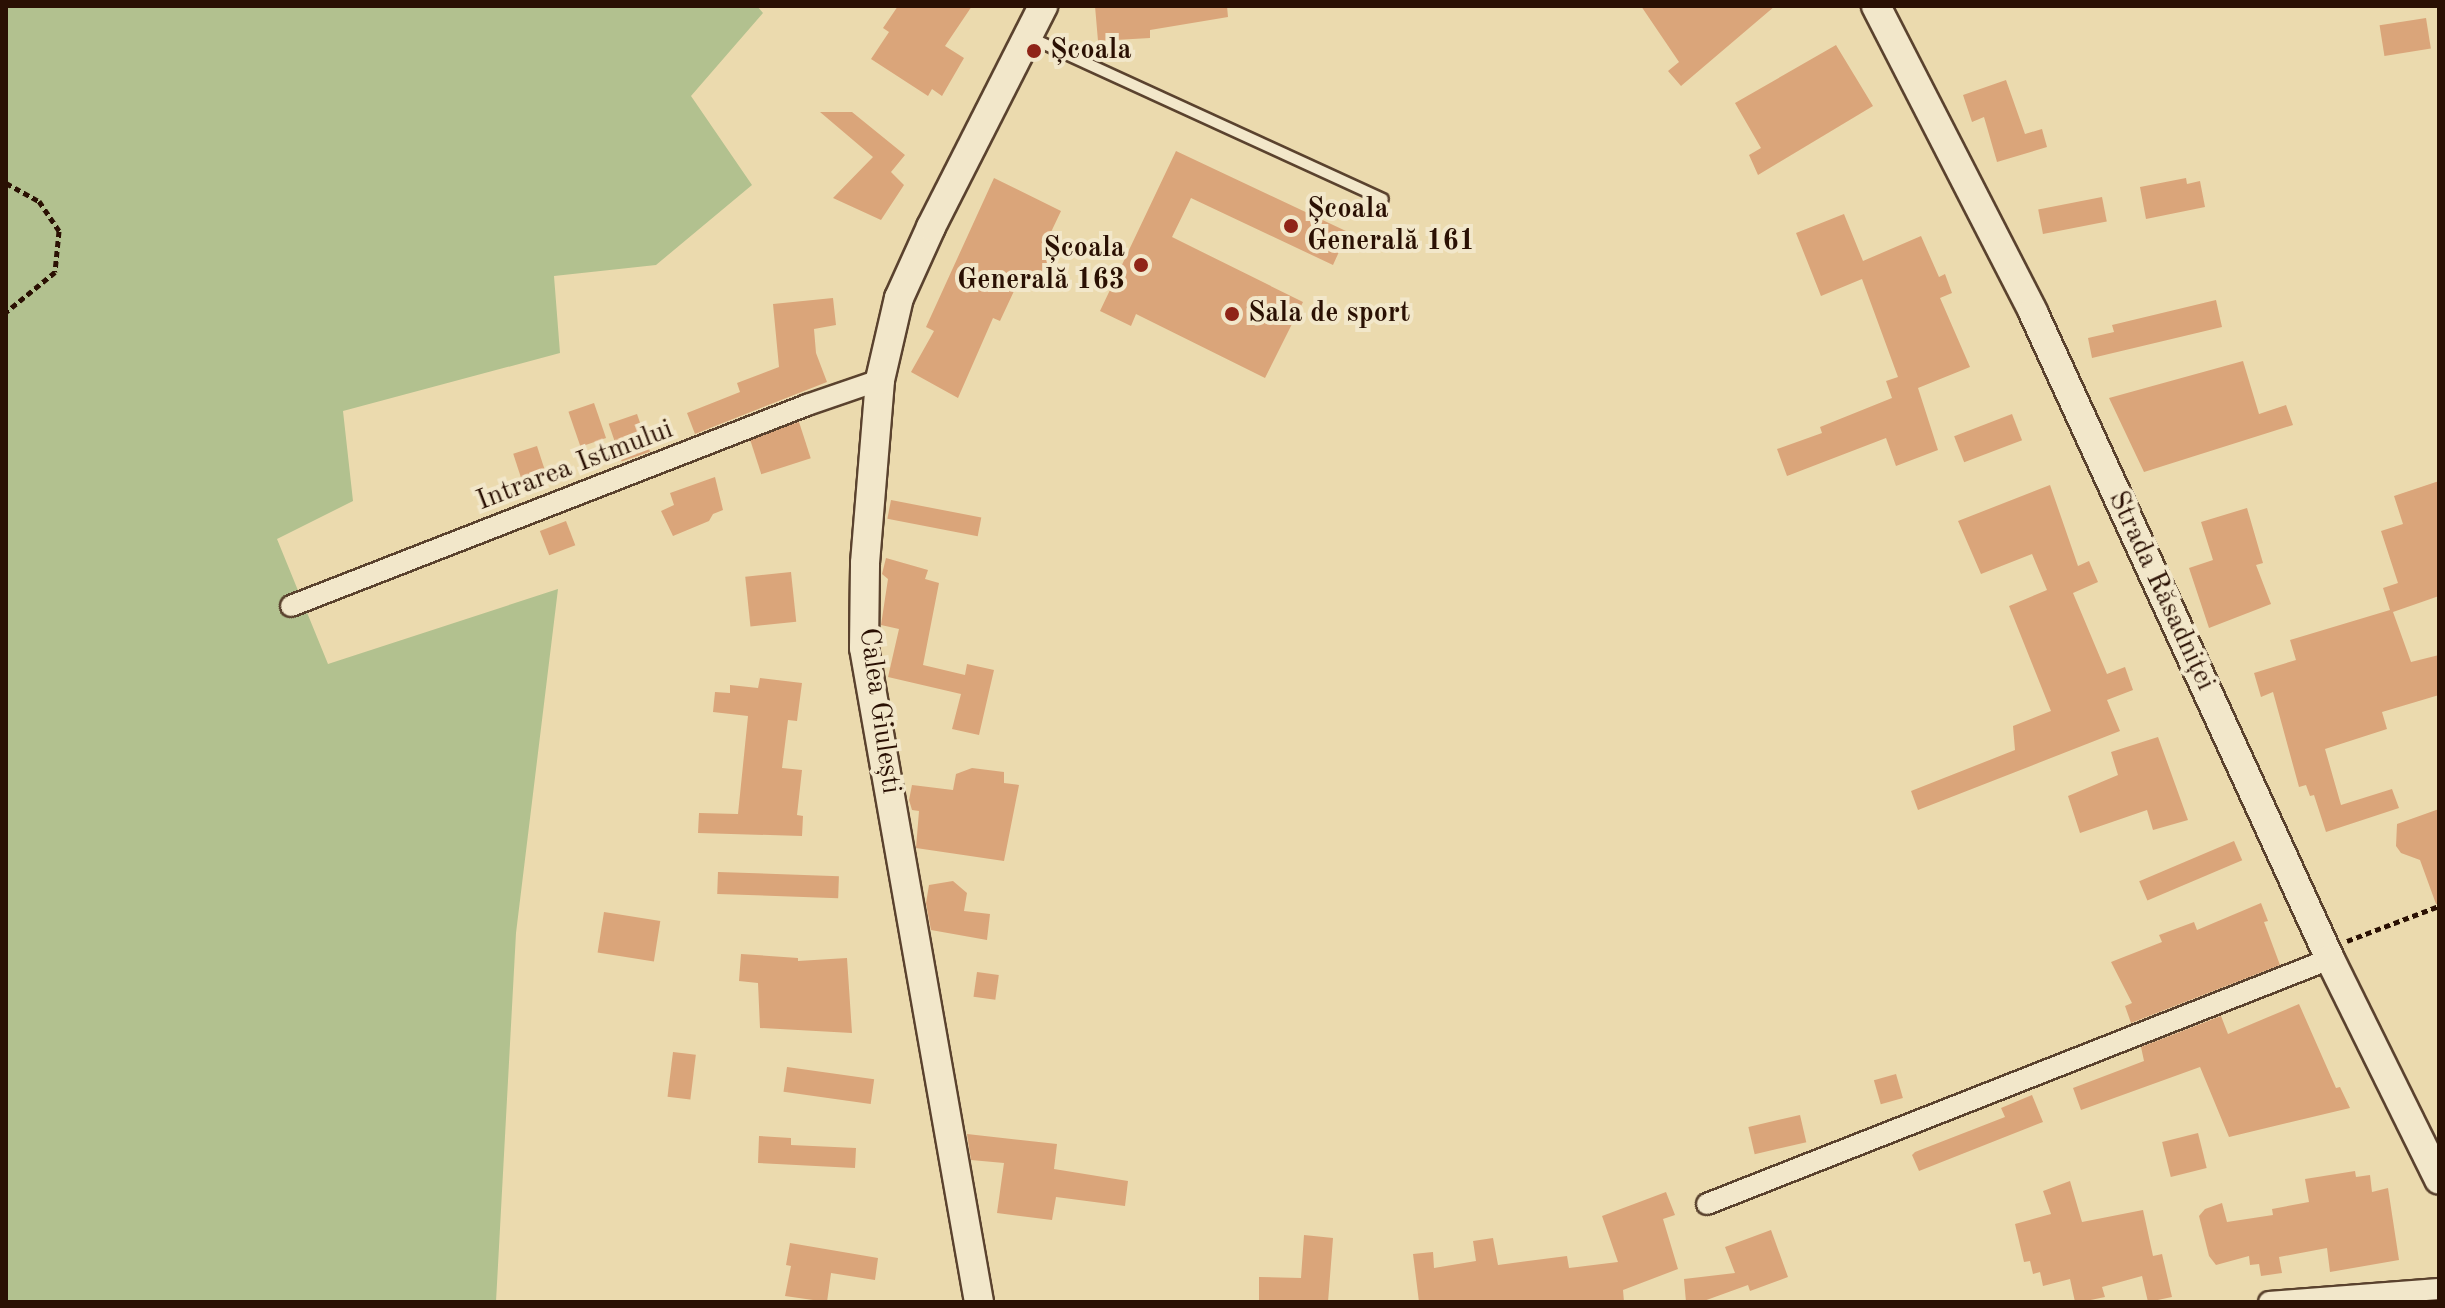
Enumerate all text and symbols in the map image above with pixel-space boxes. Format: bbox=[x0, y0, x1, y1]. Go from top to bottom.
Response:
place label: Școala bbox=[1050, 34, 1132, 68]
marker: Școala bbox=[1025, 42, 1043, 60]
place label: Școala Generală 161 bbox=[1307, 193, 1475, 259]
marker: Școala Generală 161 bbox=[1282, 217, 1300, 235]
place label: Școala Generală 163 bbox=[957, 232, 1125, 298]
marker: Școala Generală 163 bbox=[1132, 256, 1150, 274]
place label: Sala de sport bbox=[1248, 297, 1410, 331]
marker: Sala de sport bbox=[1223, 305, 1241, 323]
street label: Intrarea Istmului bbox=[472, 413, 678, 519]
street label: Strada Răsadniței bbox=[2100, 486, 2222, 696]
street label: Calea Giulești bbox=[851, 626, 907, 796]

